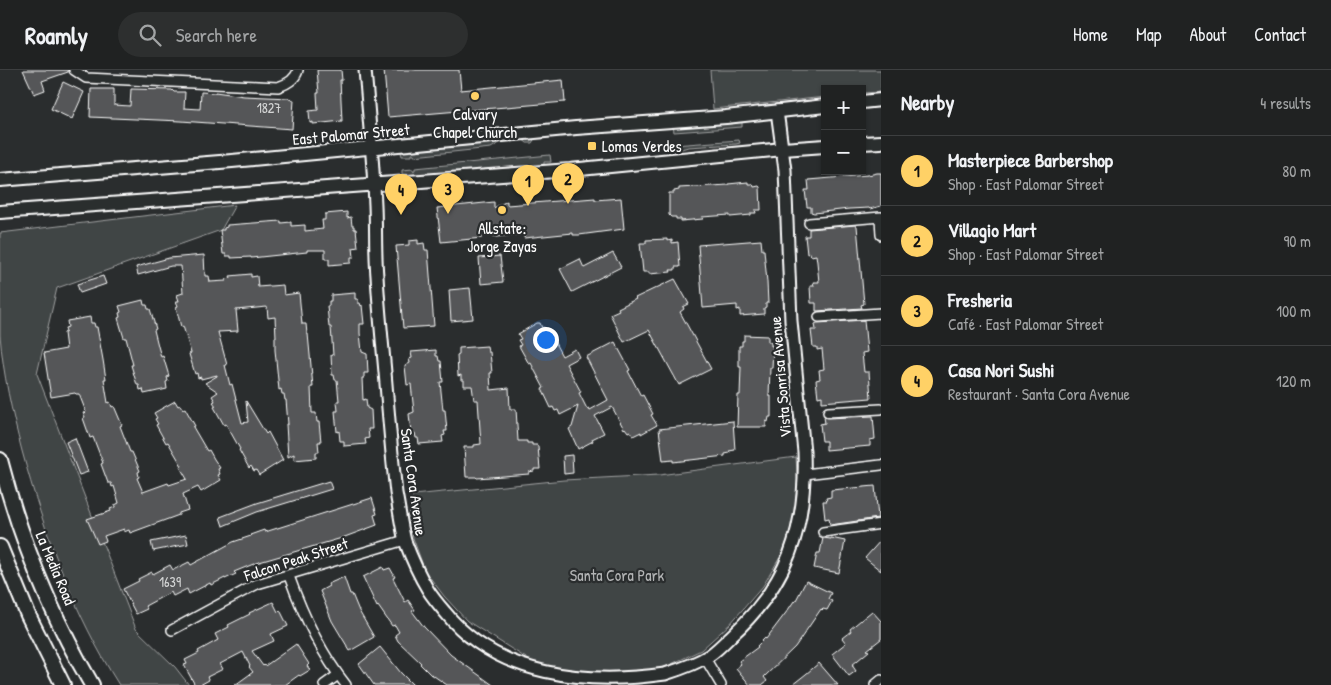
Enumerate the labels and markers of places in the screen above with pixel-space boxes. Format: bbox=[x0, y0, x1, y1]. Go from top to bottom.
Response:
marker: Calvary Chapel Church bbox=[469, 90, 481, 102]
place label: Calvary Chapel Church bbox=[433, 103, 517, 143]
place label: Lomas Verdes bbox=[602, 135, 682, 157]
marker: Lomas Verdes bbox=[586, 140, 598, 152]
pin: 2 bbox=[552, 163, 584, 204]
pin: 1 bbox=[512, 165, 544, 206]
pin: 3 bbox=[432, 173, 464, 214]
pin: 4 bbox=[385, 174, 417, 215]
marker: Allstate: Jorge Zayas bbox=[496, 204, 508, 216]
place label: Allstate: Jorge Zayas bbox=[467, 217, 537, 257]

